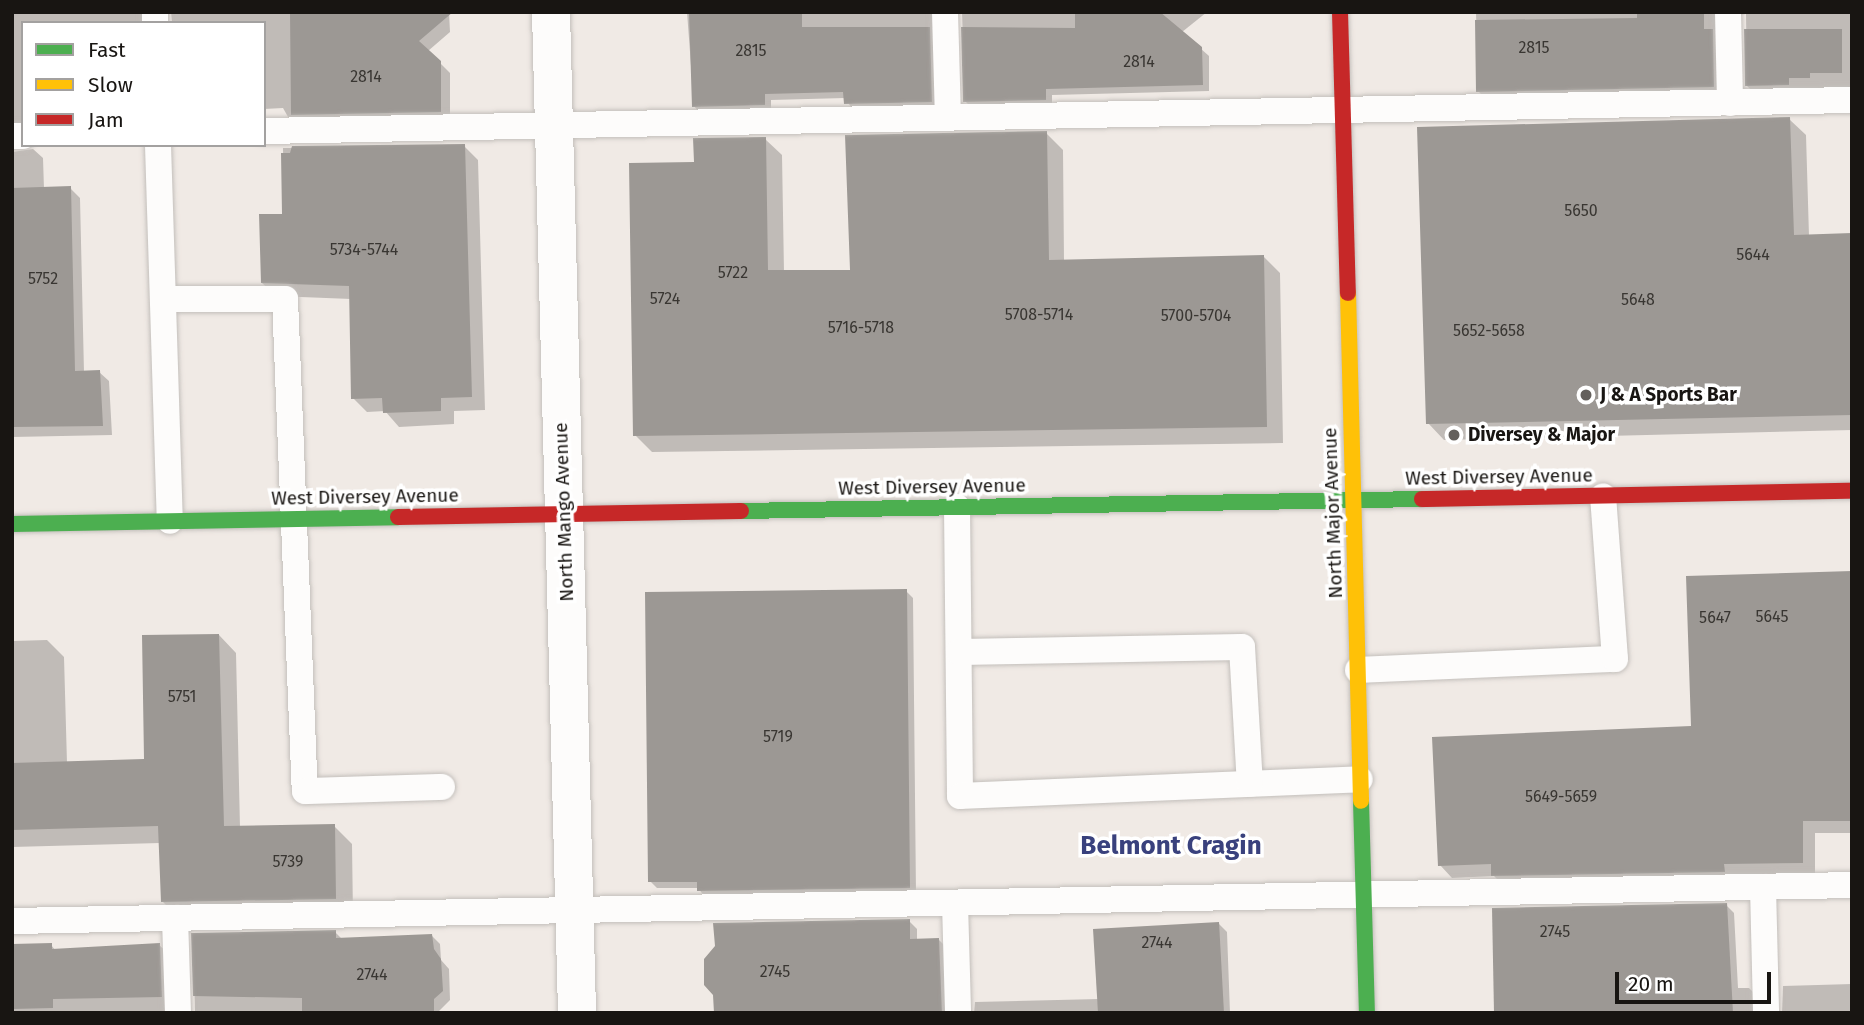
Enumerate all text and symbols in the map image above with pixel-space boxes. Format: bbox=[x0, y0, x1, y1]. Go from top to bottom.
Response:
legend bbox=[21, 21, 266, 147]
text: Fast bbox=[88, 37, 126, 63]
house number: 2815 bbox=[1518, 38, 1550, 58]
house number: 2815 bbox=[735, 41, 767, 61]
house number: 2814 bbox=[1123, 52, 1155, 72]
house number: 2814 bbox=[350, 67, 382, 87]
text: Slow bbox=[88, 72, 133, 98]
text: Jam bbox=[88, 107, 124, 133]
house number: 5650 bbox=[1564, 201, 1598, 221]
house number: 5734-5744 bbox=[330, 240, 398, 260]
house number: 5644 bbox=[1736, 245, 1770, 265]
house number: 5722 bbox=[718, 263, 748, 283]
house number: 5752 bbox=[28, 269, 58, 289]
house number: 5724 bbox=[650, 289, 680, 309]
house number: 5648 bbox=[1621, 290, 1655, 310]
house number: 5708-5714 bbox=[1005, 305, 1073, 325]
house number: 5700-5704 bbox=[1161, 306, 1231, 326]
house number: 5716-5718 bbox=[828, 318, 894, 338]
house number: 5652-5658 bbox=[1453, 321, 1525, 341]
place label: J & A Sports Bar bbox=[1600, 384, 1737, 406]
marker: J & A Sports Bar bbox=[1578, 387, 1594, 403]
street label: North Mango Avenue bbox=[549, 422, 579, 602]
place label: Diversey & Major bbox=[1468, 424, 1615, 446]
street label: North Major Avenue bbox=[1319, 427, 1347, 599]
marker: Diversey & Major bbox=[1446, 427, 1462, 443]
street label: West Diversey Avenue bbox=[1405, 464, 1593, 490]
street label: West Diversey Avenue bbox=[838, 474, 1026, 500]
street label: West Diversey Avenue bbox=[271, 484, 459, 510]
house number: 5645 bbox=[1756, 607, 1788, 627]
house number: 5647 bbox=[1699, 608, 1731, 628]
house number: 5751 bbox=[168, 687, 196, 707]
house number: 5719 bbox=[763, 727, 793, 747]
house number: 5649-5659 bbox=[1525, 787, 1597, 807]
district label: Belmont Cragin bbox=[1080, 830, 1262, 862]
house number: 5739 bbox=[273, 852, 303, 872]
house number: 2745 bbox=[1540, 922, 1570, 942]
house number: 2744 bbox=[1141, 933, 1173, 953]
scale bar bbox=[1619, 958, 1775, 1002]
house number: 2745 bbox=[760, 962, 790, 982]
house number: 2744 bbox=[356, 965, 388, 985]
text: 20 m bbox=[1628, 971, 1674, 997]

